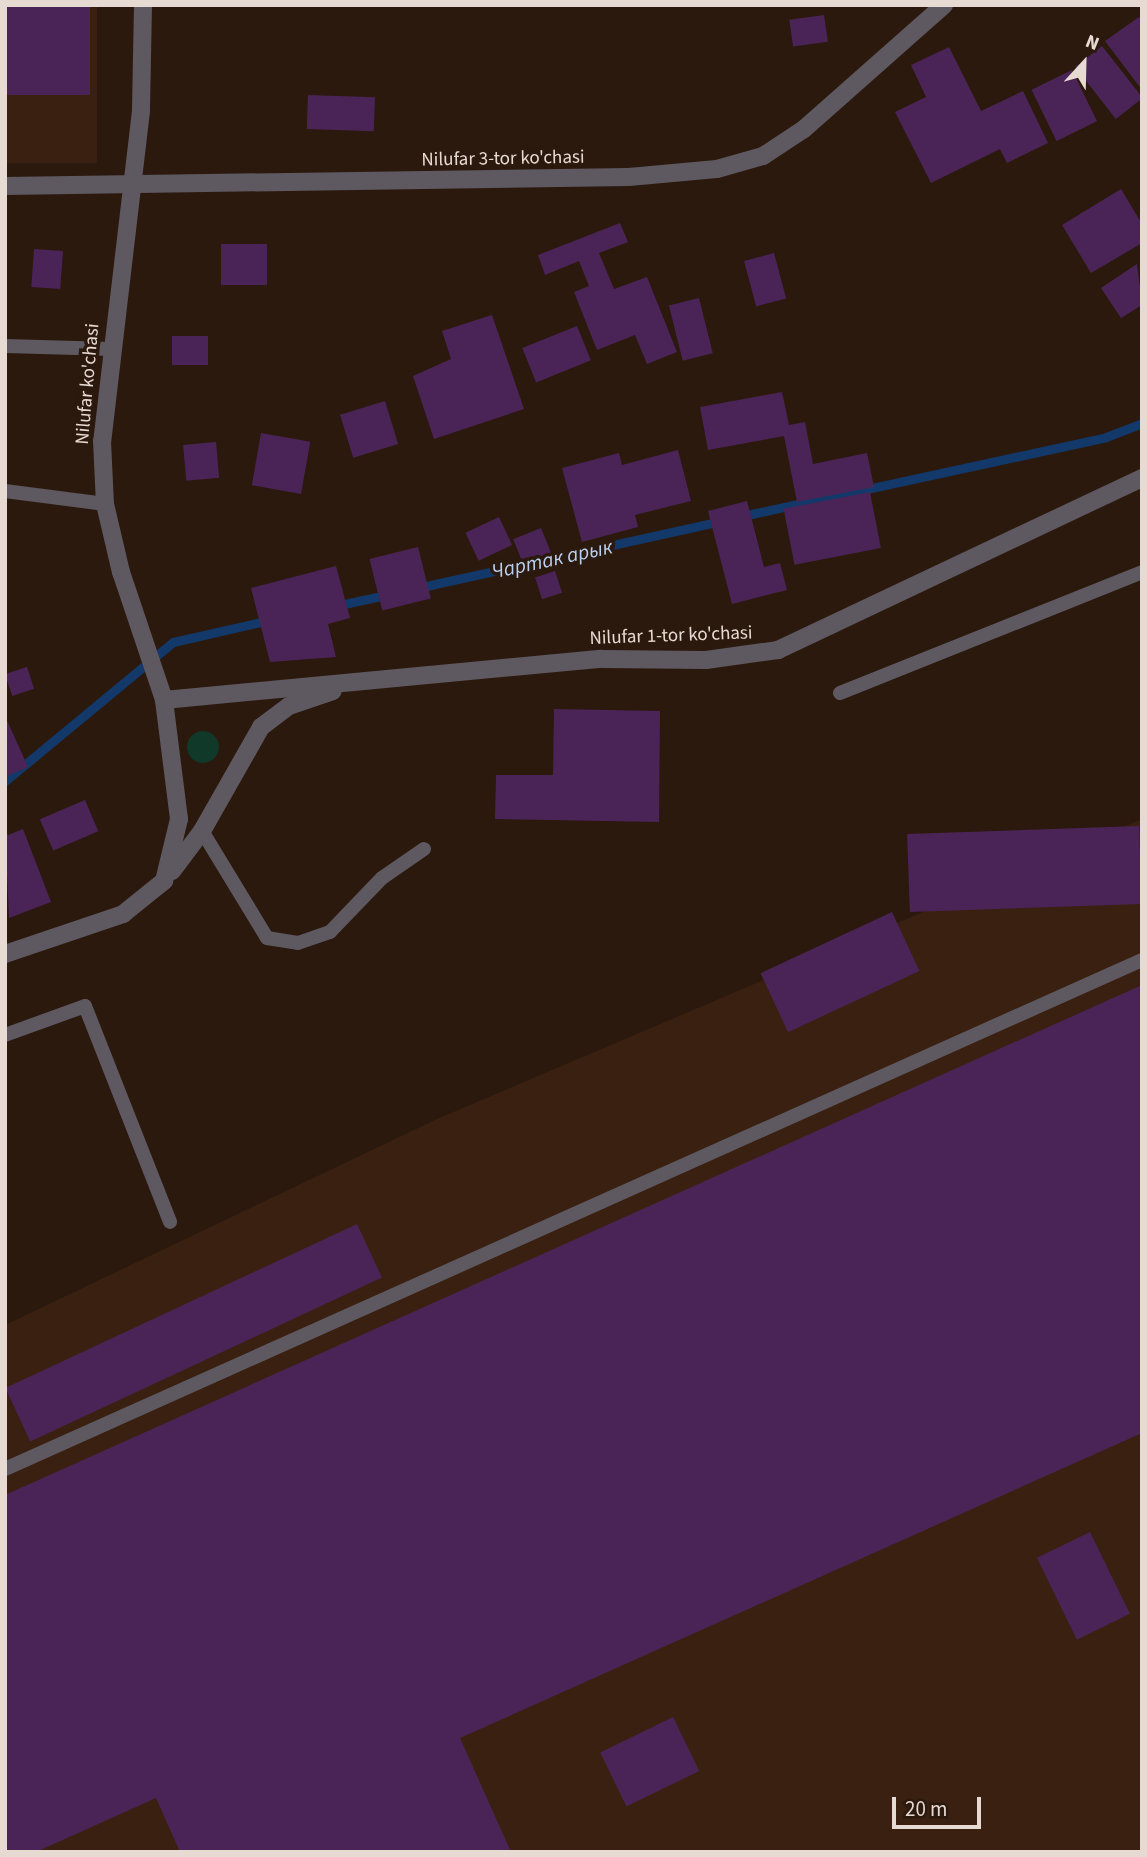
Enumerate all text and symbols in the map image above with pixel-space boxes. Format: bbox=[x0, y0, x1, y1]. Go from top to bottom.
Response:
north arrow bbox=[1049, 28, 1119, 98]
text: N bbox=[1081, 28, 1103, 58]
street label: Nilufar 3-tor ko'chasi bbox=[421, 146, 585, 172]
street label: Nilufar ko'chasi bbox=[71, 322, 105, 446]
water label: Чартак арык bbox=[489, 534, 615, 584]
street label: Nilufar 1-tor ko'chasi bbox=[589, 622, 753, 650]
scale bar bbox=[895, 1784, 984, 1828]
text: 20 m bbox=[905, 1794, 947, 1824]

